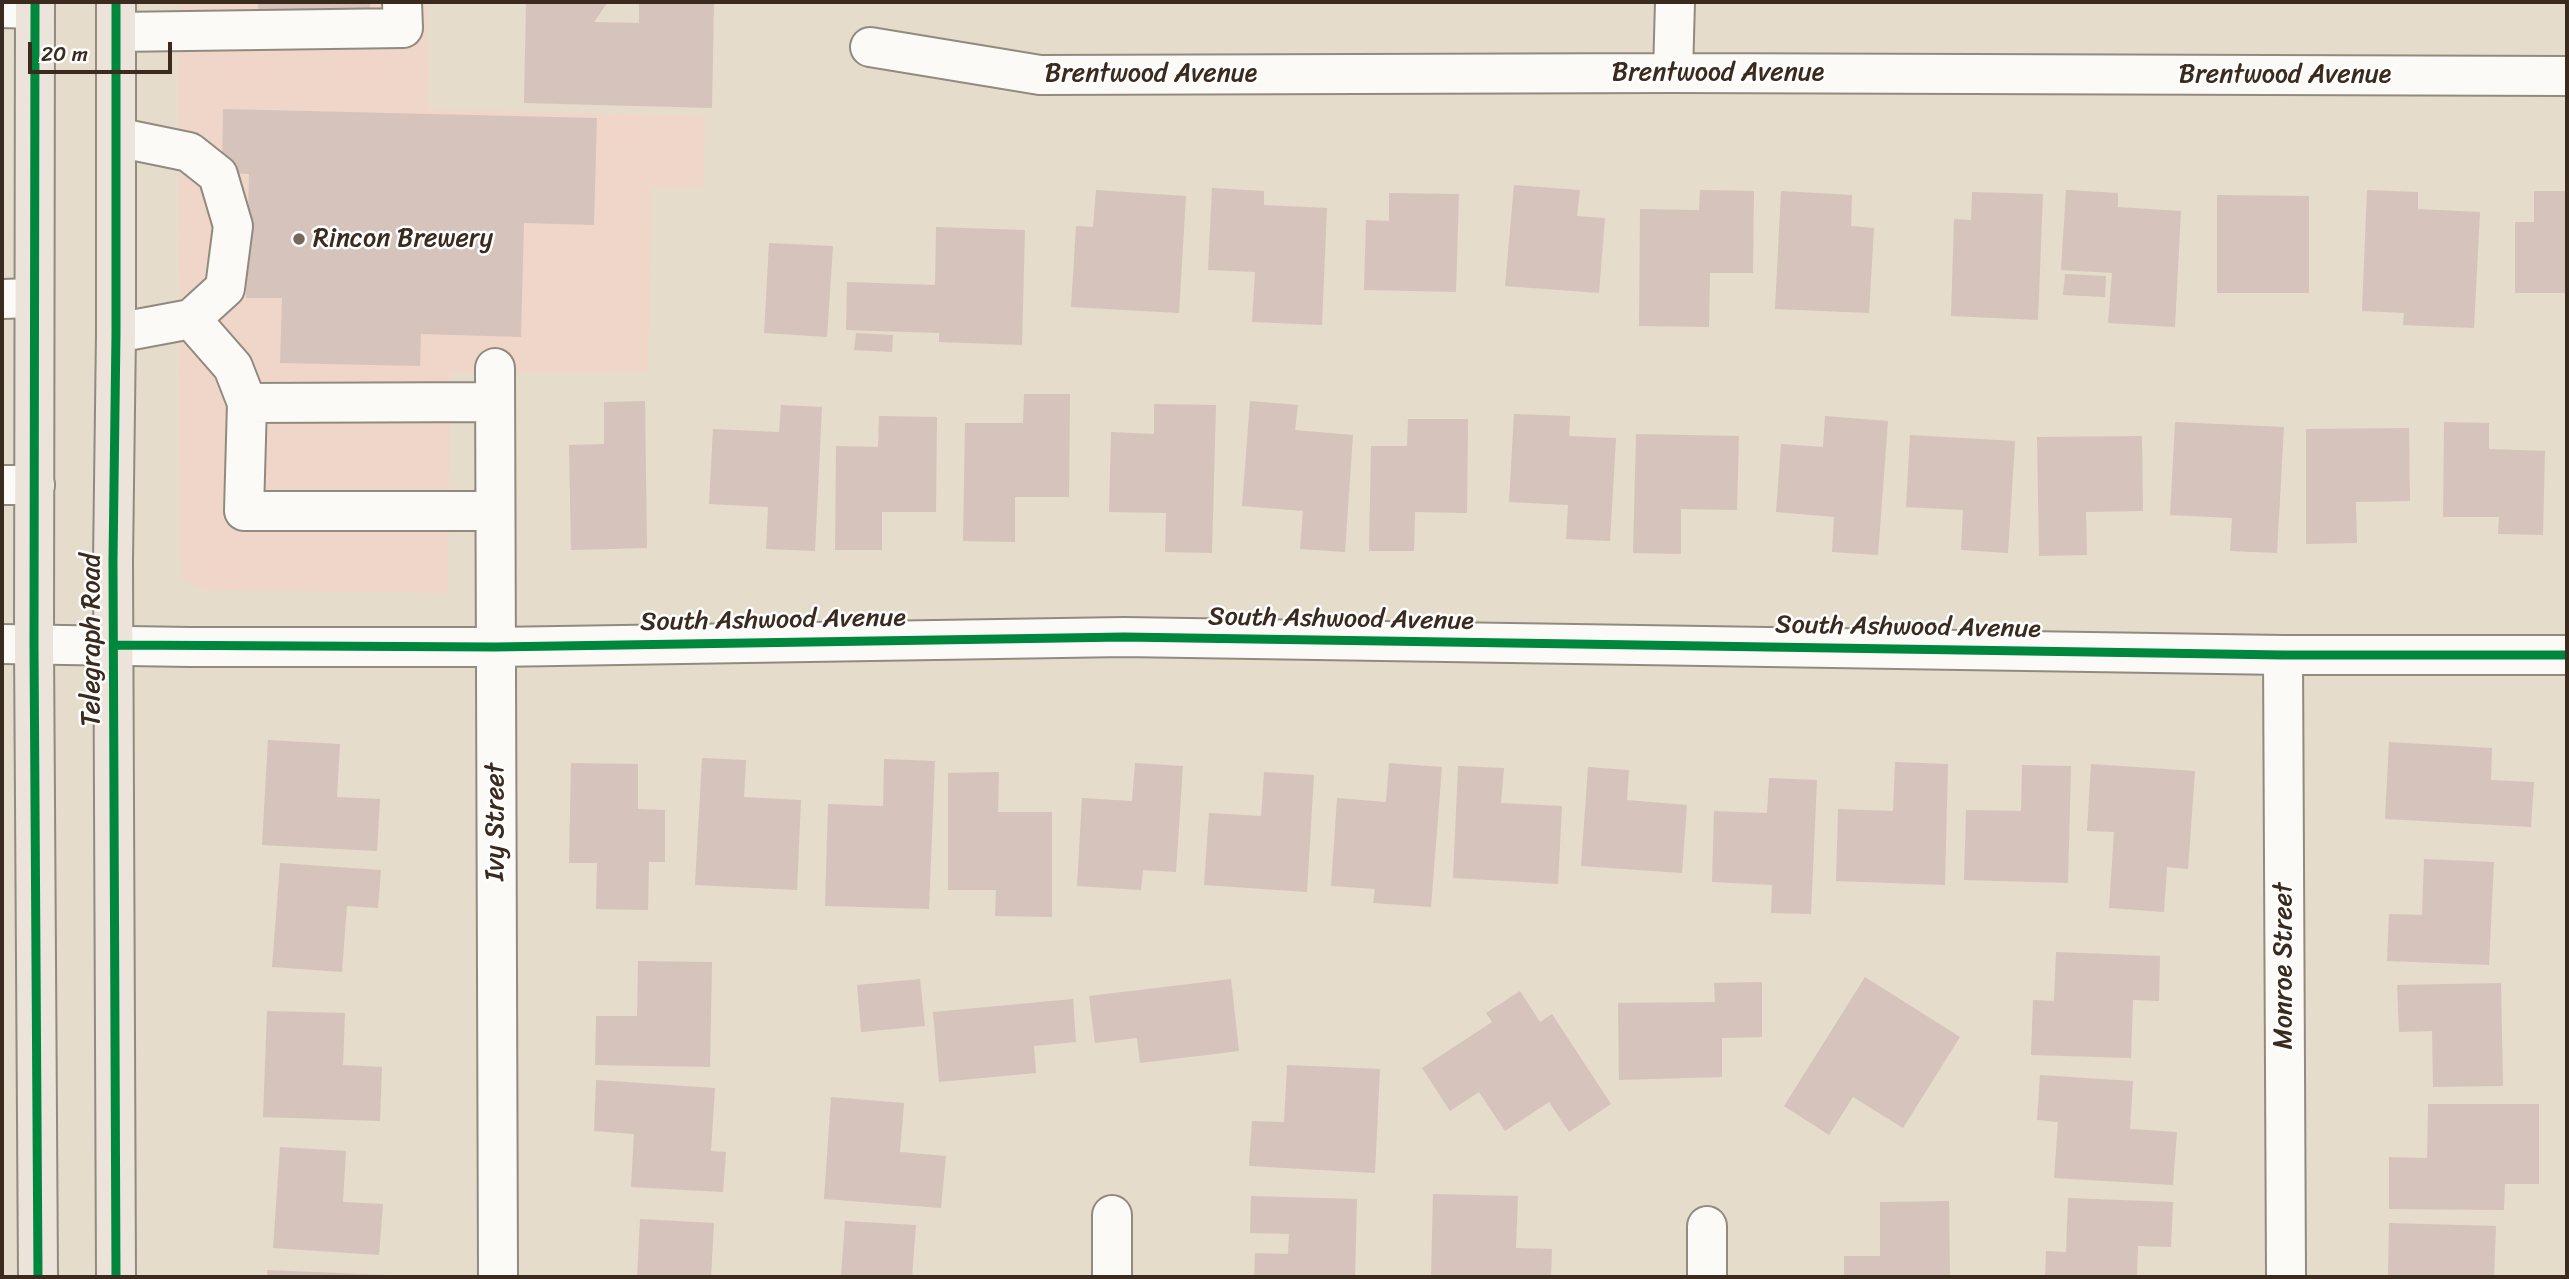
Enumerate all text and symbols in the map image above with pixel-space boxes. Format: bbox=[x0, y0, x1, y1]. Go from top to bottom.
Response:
scale bar bbox=[32, 28, 175, 72]
text: 20 m bbox=[41, 35, 88, 73]
street label: Brentwood Avenue bbox=[1612, 57, 1824, 89]
street label: Brentwood Avenue bbox=[1045, 58, 1257, 90]
street label: Brentwood Avenue bbox=[2179, 59, 2391, 91]
place label: Rincon Brewery bbox=[313, 223, 493, 255]
marker: Rincon Brewery bbox=[291, 231, 307, 247]
street label: Telegraph Road bbox=[76, 554, 108, 726]
street label: South Ashwood Avenue bbox=[1208, 602, 1474, 638]
street label: South Ashwood Avenue bbox=[640, 603, 906, 639]
street label: South Ashwood Avenue bbox=[1775, 610, 2041, 646]
street label: Ivy Street bbox=[480, 763, 512, 881]
street label: Monroe Street bbox=[2268, 882, 2300, 1050]

